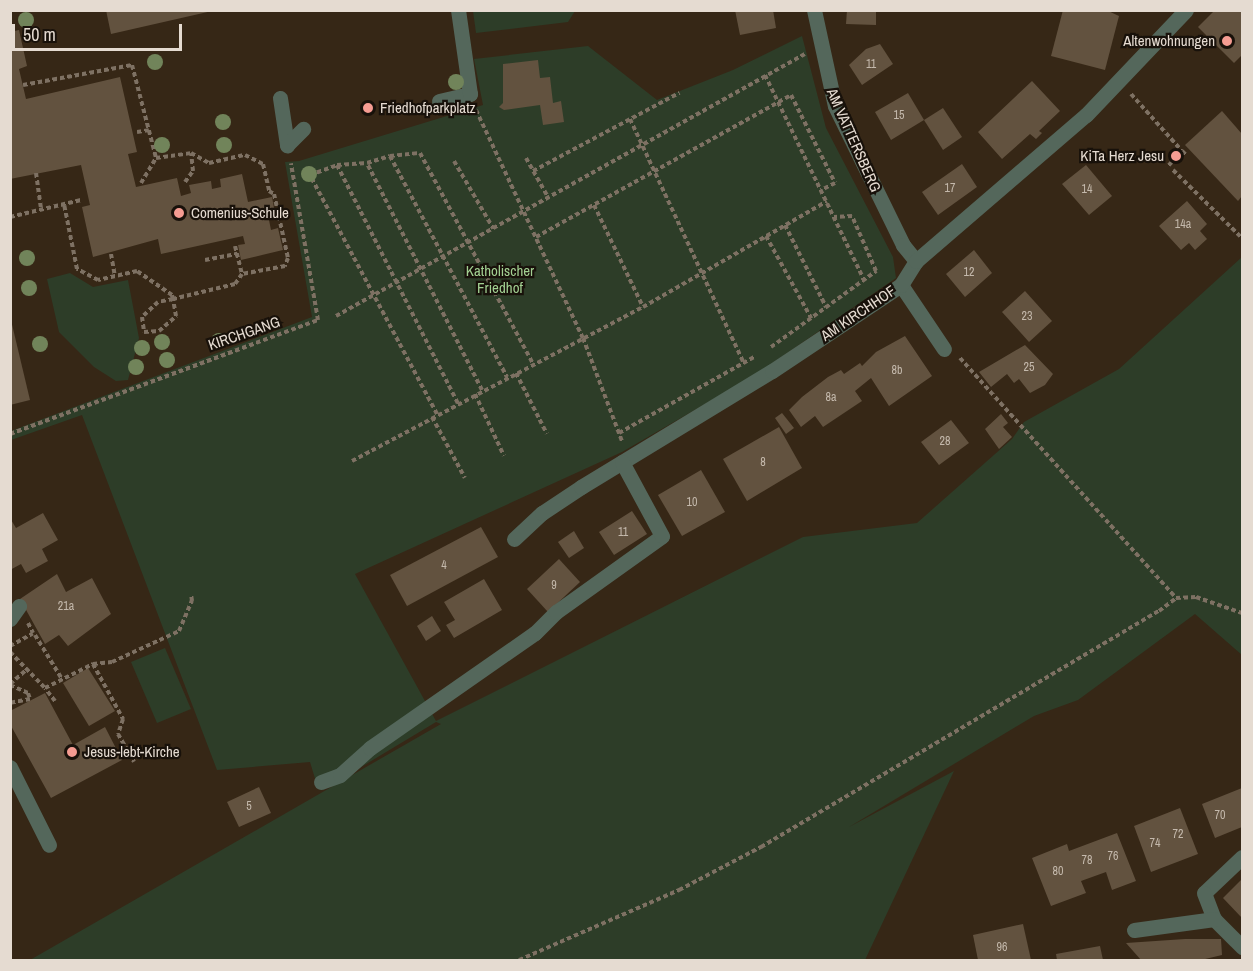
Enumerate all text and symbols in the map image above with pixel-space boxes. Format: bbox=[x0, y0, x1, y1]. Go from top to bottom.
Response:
scale bar bbox=[15, 12, 184, 50]
text: 50 m bbox=[23, 22, 56, 47]
place label: Altenwohnungen bbox=[1123, 32, 1215, 50]
marker: Altenwohnungen bbox=[1220, 34, 1234, 48]
house number: 11 bbox=[866, 58, 876, 72]
street label: AM VATTERSBERG bbox=[823, 85, 885, 195]
place label: Friedhofparkplatz bbox=[380, 99, 476, 117]
marker: Friedhofparkplatz bbox=[361, 101, 375, 115]
house number: 15 bbox=[894, 109, 904, 123]
place label: KiTa Herz Jesu bbox=[1080, 147, 1164, 165]
marker: KiTa Herz Jesu bbox=[1169, 149, 1183, 163]
house number: 17 bbox=[945, 182, 955, 196]
house number: 14 bbox=[1082, 183, 1092, 197]
place label: Comenius-Schule bbox=[191, 204, 289, 222]
marker: Comenius-Schule bbox=[172, 206, 186, 220]
house number: 14a bbox=[1175, 218, 1191, 232]
park label: Katholischer Friedhof bbox=[466, 261, 534, 296]
house number: 12 bbox=[964, 266, 974, 280]
street label: AM KIRCHHOF bbox=[817, 281, 899, 345]
house number: 23 bbox=[1022, 310, 1032, 324]
street label: KIRCHGANG bbox=[206, 312, 282, 354]
house number: 25 bbox=[1024, 361, 1034, 375]
house number: 8b bbox=[892, 364, 902, 378]
house number: 8a bbox=[826, 391, 836, 405]
house number: 28 bbox=[940, 435, 950, 449]
house number: 8 bbox=[760, 456, 766, 470]
house number: 10 bbox=[687, 496, 697, 510]
house number: 11 bbox=[618, 526, 628, 540]
house number: 4 bbox=[441, 559, 447, 573]
house number: 9 bbox=[551, 579, 557, 593]
house number: 21a bbox=[58, 600, 74, 614]
place label: Jesus-lebt-Kirche bbox=[84, 743, 180, 761]
marker: Jesus-lebt-Kirche bbox=[65, 745, 79, 759]
house number: 5 bbox=[246, 800, 252, 814]
house number: 70 bbox=[1215, 809, 1225, 823]
house number: 72 bbox=[1173, 828, 1183, 842]
house number: 74 bbox=[1150, 837, 1160, 851]
house number: 76 bbox=[1108, 850, 1118, 864]
house number: 78 bbox=[1082, 854, 1092, 868]
house number: 80 bbox=[1053, 865, 1063, 879]
house number: 96 bbox=[997, 941, 1007, 955]

